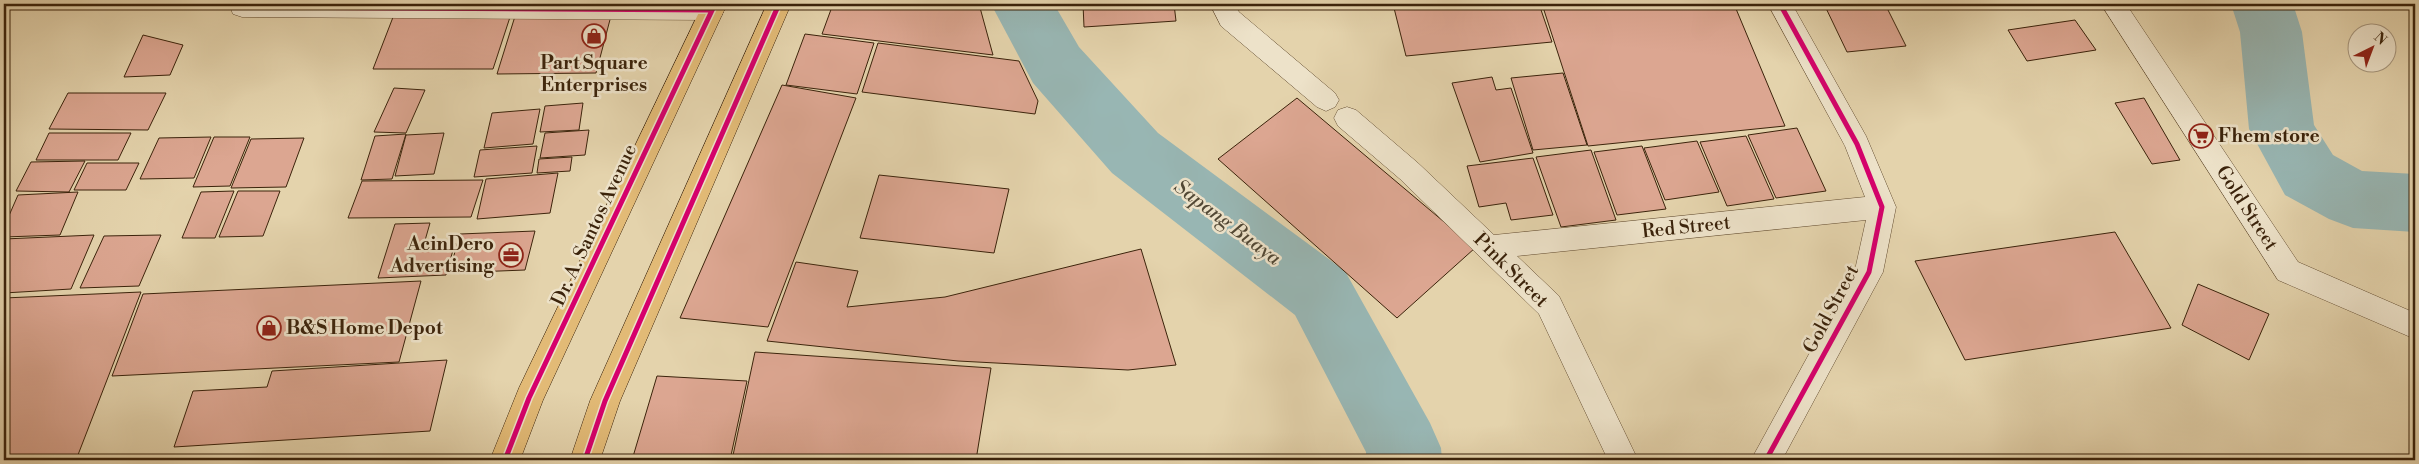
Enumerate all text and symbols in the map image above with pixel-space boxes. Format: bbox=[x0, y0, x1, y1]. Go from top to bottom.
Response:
north arrow bbox=[2346, 22, 2396, 72]
shop icon: Part Square Enterprises bbox=[581, 23, 607, 49]
text: N bbox=[2370, 29, 2390, 49]
place label: Part Square Enterprises bbox=[540, 51, 648, 97]
supermarket icon: Fhem store bbox=[2188, 123, 2214, 149]
place label: Fhem store bbox=[2218, 124, 2320, 148]
street label: Dr. A. Santos Avenue bbox=[546, 140, 642, 310]
street label: Gold Street bbox=[2211, 161, 2284, 255]
water label: Sapang Buaya bbox=[1169, 175, 1286, 272]
street label: Red Street bbox=[1641, 210, 1732, 244]
street label: Pink Street bbox=[1469, 228, 1554, 313]
place label: AcinDero Advertising bbox=[389, 232, 495, 278]
office icon: AcinDero Advertising bbox=[498, 242, 524, 268]
street label: Gold Street bbox=[1798, 260, 1864, 357]
shop icon: B&S Home Depot bbox=[256, 315, 282, 341]
place label: B&S Home Depot bbox=[286, 316, 443, 340]

